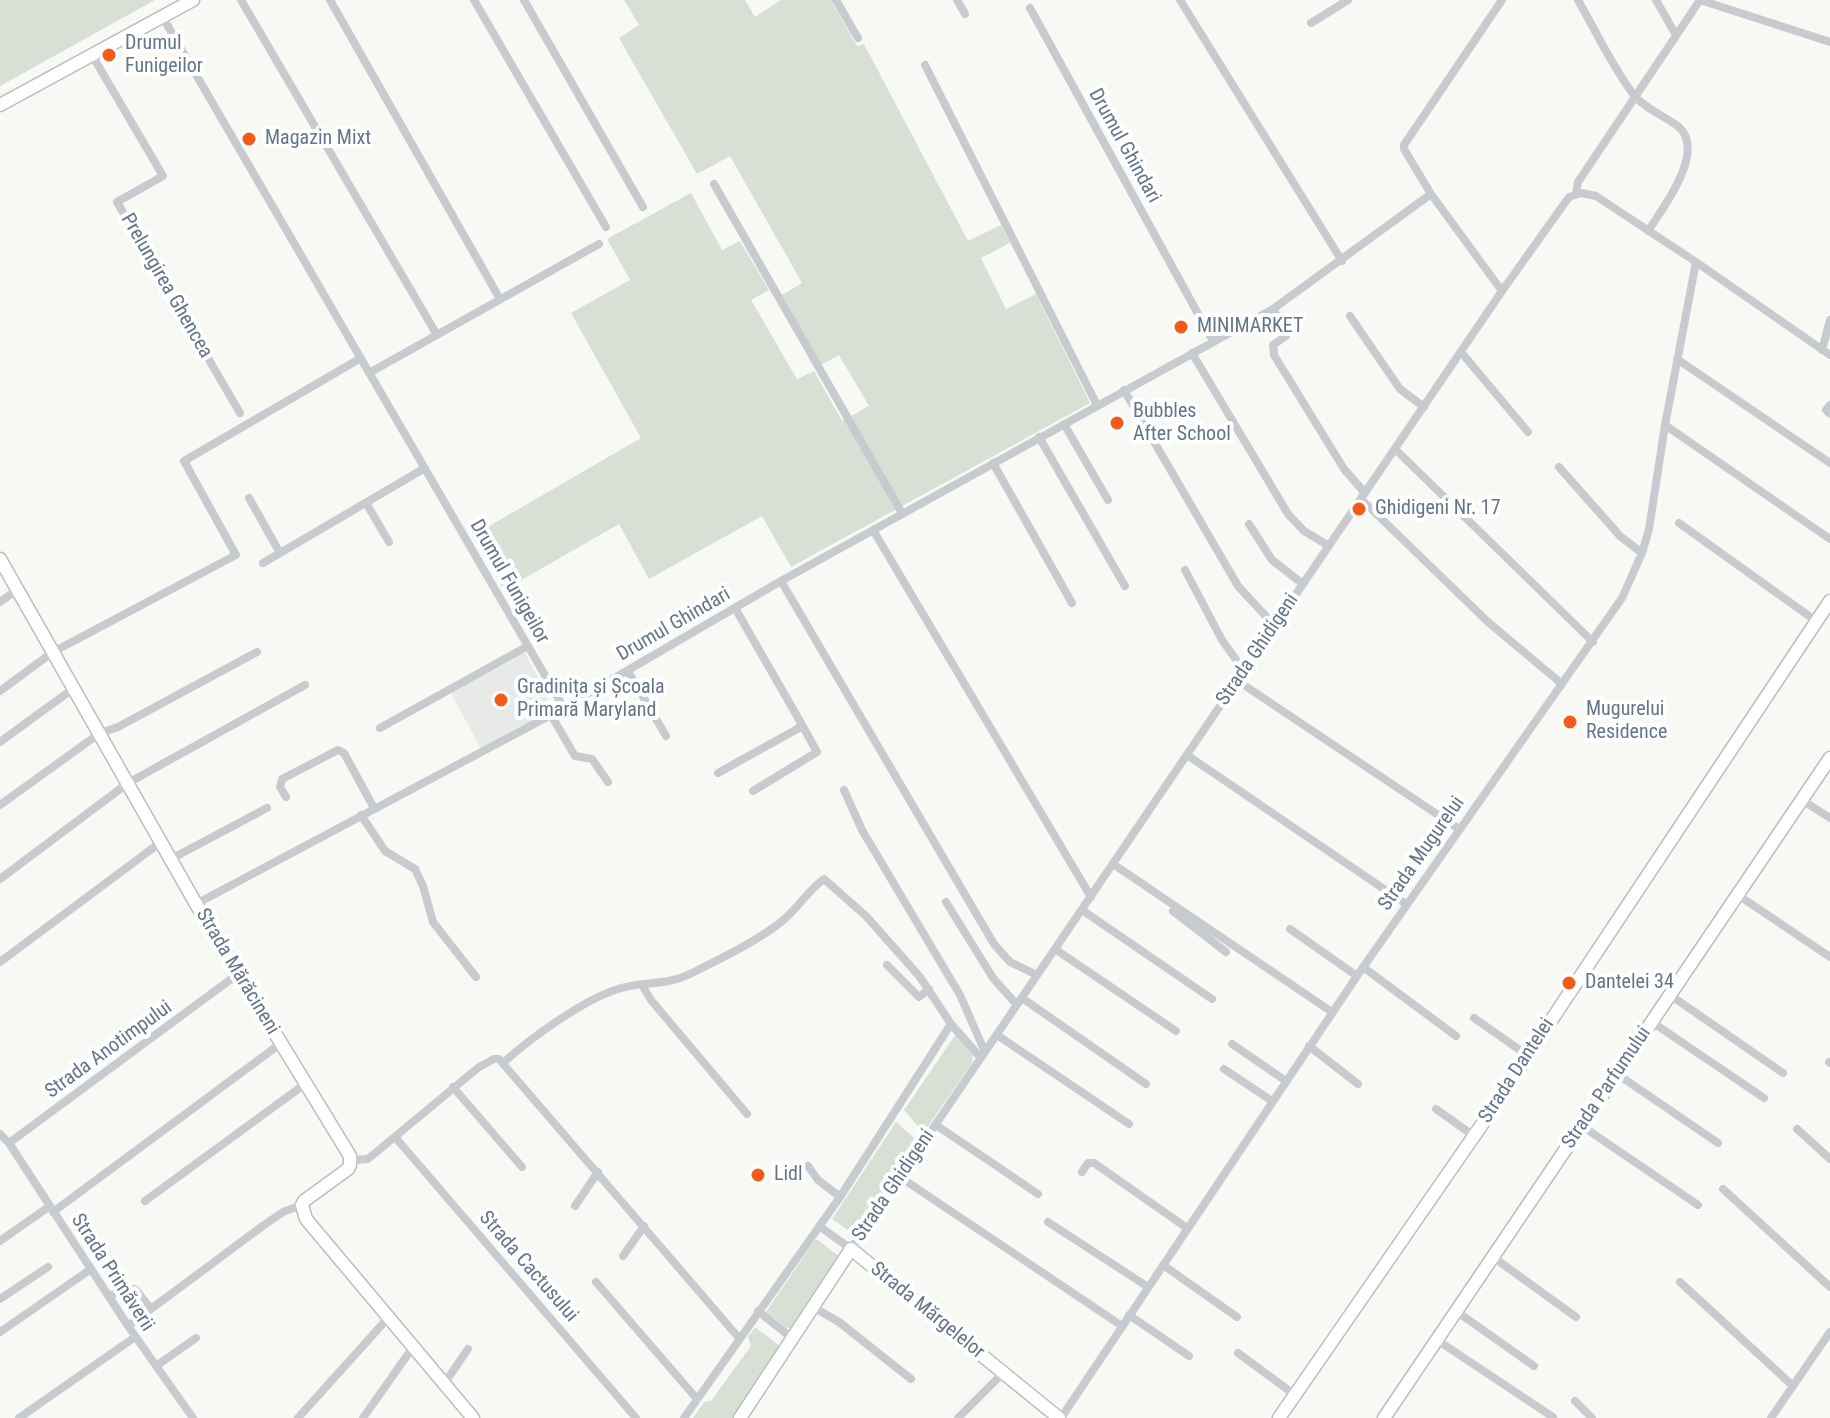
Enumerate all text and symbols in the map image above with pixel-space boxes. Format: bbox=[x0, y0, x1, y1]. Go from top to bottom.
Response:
place label: Drumul Funigeilor bbox=[125, 32, 203, 79]
marker: Drumul Funigeilor bbox=[100, 46, 118, 64]
street label: Drumul Ghindari bbox=[1083, 85, 1165, 207]
place label: Magazin Mixt bbox=[265, 127, 371, 151]
marker: Magazin Mixt bbox=[240, 130, 258, 148]
street label: Prelungirea Ghencea bbox=[115, 209, 217, 363]
place label: MINIMARKET bbox=[1197, 315, 1303, 339]
marker: MINIMARKET bbox=[1172, 318, 1190, 336]
place label: Bubbles After School bbox=[1133, 400, 1231, 447]
marker: Bubbles After School bbox=[1108, 414, 1126, 432]
place label: Ghidigeni Nr. 17 bbox=[1375, 497, 1501, 521]
marker: Ghidigeni Nr. 17 bbox=[1350, 500, 1368, 518]
street label: Drumul Funigeilor bbox=[464, 516, 554, 648]
street label: Drumul Ghindari bbox=[613, 583, 735, 667]
street label: Strada Ghidigeni bbox=[1212, 590, 1304, 710]
place label: Gradinița și Școala Primară Maryland bbox=[517, 676, 665, 723]
marker: Gradinița și Școala Primară Maryland bbox=[492, 691, 510, 709]
place label: Mugurelui Residence bbox=[1586, 698, 1667, 745]
marker: Mugurelui Residence bbox=[1561, 713, 1579, 731]
street label: Strada Mugurelui bbox=[1374, 792, 1470, 916]
street label: Strada Mărăcineni bbox=[190, 905, 284, 1039]
place label: Dantelei 34 bbox=[1585, 971, 1674, 995]
marker: Dantelei 34 bbox=[1560, 974, 1578, 992]
street label: Strada Anotimpului bbox=[41, 996, 177, 1104]
street label: Strada Dantelei bbox=[1474, 1014, 1560, 1128]
street label: Strada Parfumului bbox=[1557, 1022, 1657, 1154]
street label: Strada Ghidigeni bbox=[848, 1126, 940, 1246]
place label: Lidl bbox=[774, 1163, 803, 1187]
marker: Lidl bbox=[749, 1166, 767, 1184]
street label: Strada Cactusului bbox=[473, 1207, 583, 1327]
street label: Strada Primăverii bbox=[65, 1210, 159, 1336]
street label: Strada Mărgelelor bbox=[865, 1258, 989, 1364]

